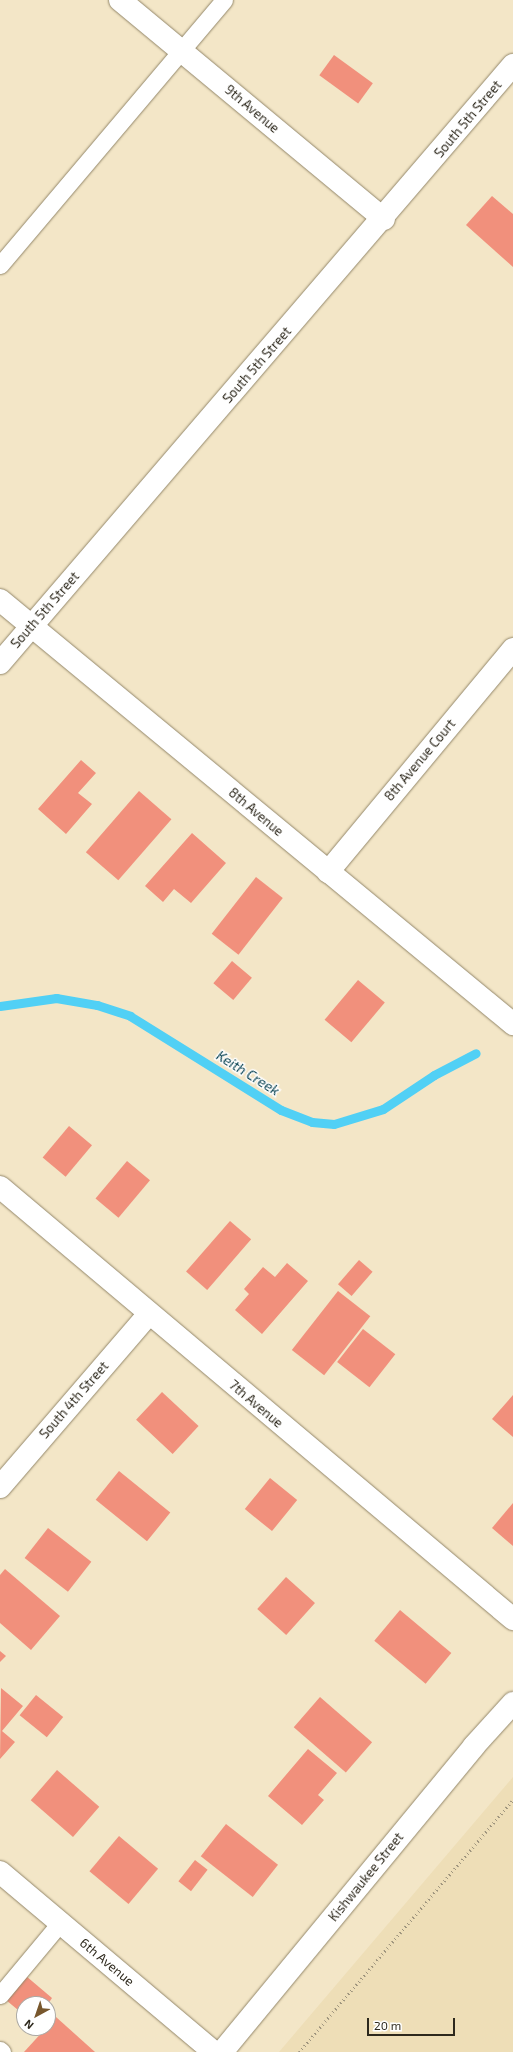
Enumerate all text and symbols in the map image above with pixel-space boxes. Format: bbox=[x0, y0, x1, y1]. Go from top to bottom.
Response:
street label: South 5th Street bbox=[431, 77, 505, 161]
street label: 9th Avenue bbox=[222, 82, 282, 136]
street label: South 5th Street bbox=[220, 324, 294, 406]
street label: South 5th Street bbox=[8, 569, 82, 651]
street label: 8th Avenue Court bbox=[381, 716, 459, 804]
street label: 8th Avenue bbox=[225, 785, 287, 839]
water label: Keith Creek bbox=[213, 1047, 283, 1099]
street label: South 4th Street bbox=[36, 1358, 112, 1442]
street label: 7th Avenue bbox=[226, 1377, 286, 1431]
street label: Kishwaukee Street bbox=[325, 1829, 407, 1925]
street label: 6th Avenue bbox=[77, 1935, 137, 1989]
north arrow bbox=[16, 1996, 56, 2036]
scale bar bbox=[369, 2010, 457, 2036]
text: N bbox=[21, 2017, 36, 2032]
text: 20 m bbox=[374, 2018, 401, 2032]

